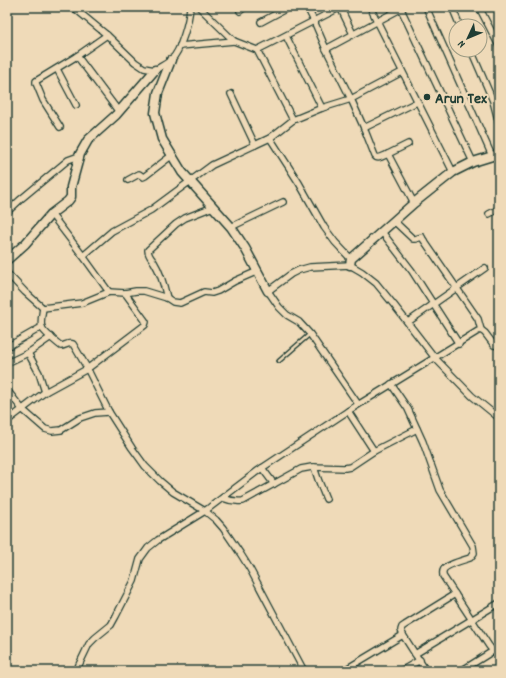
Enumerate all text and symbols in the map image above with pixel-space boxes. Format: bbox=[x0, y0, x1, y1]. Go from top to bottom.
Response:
north arrow bbox=[448, 18, 488, 58]
text: N bbox=[454, 36, 470, 51]
place label: Arun Tex bbox=[435, 88, 487, 111]
marker: Arun Tex bbox=[422, 92, 432, 102]

